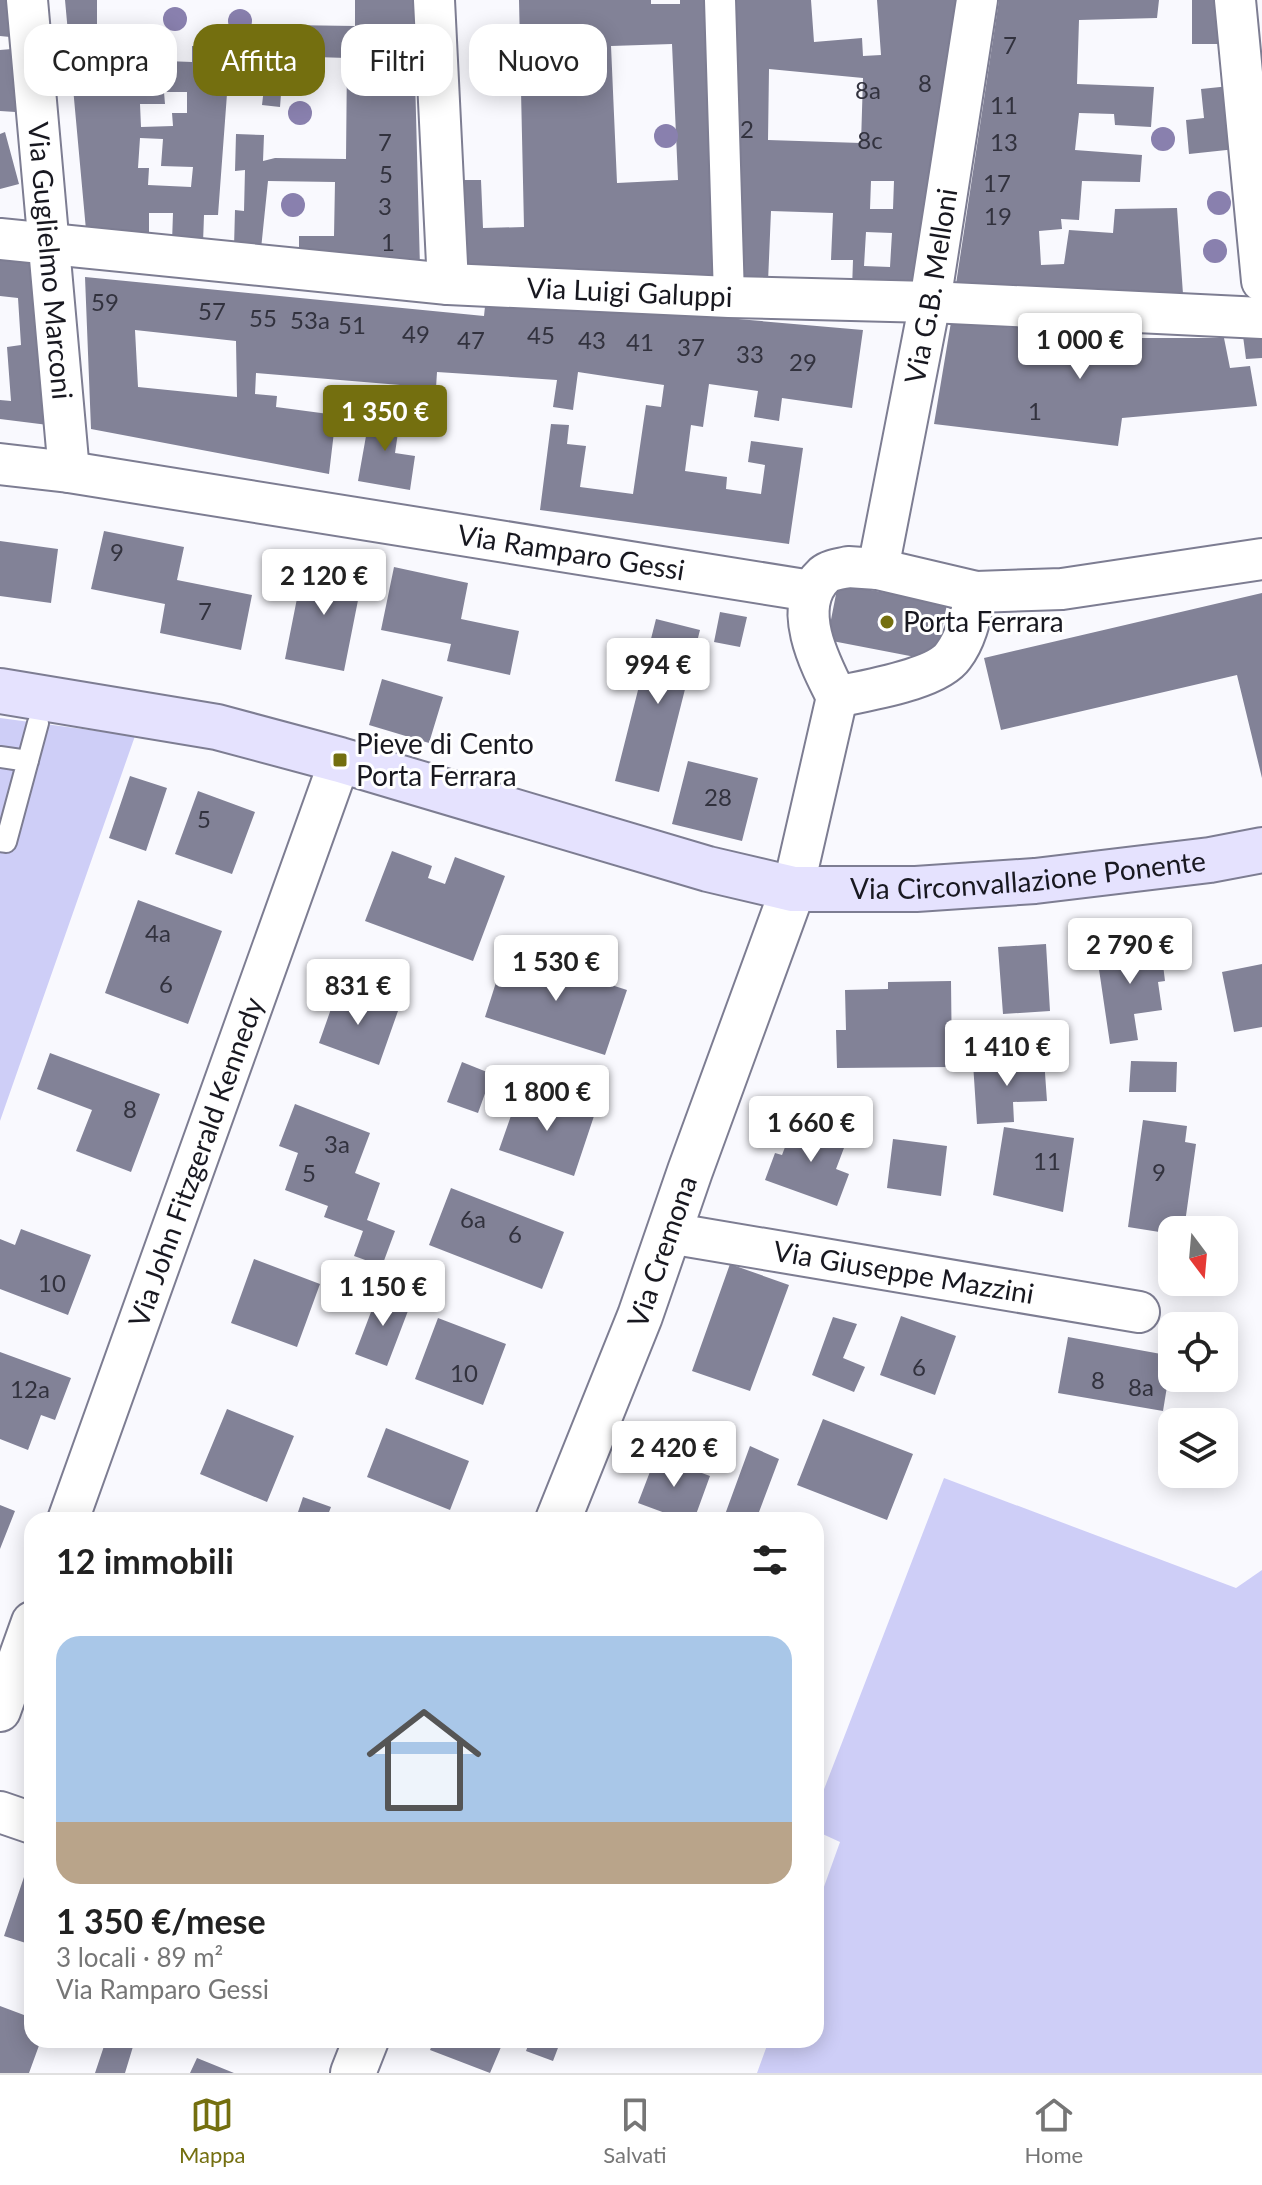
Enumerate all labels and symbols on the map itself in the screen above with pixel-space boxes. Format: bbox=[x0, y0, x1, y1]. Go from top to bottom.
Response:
house number: 7 bbox=[1003, 30, 1017, 59]
house number: 8 bbox=[918, 68, 932, 97]
house number: 8a bbox=[855, 75, 881, 104]
house number: 11 bbox=[990, 90, 1018, 119]
house number: 2 bbox=[740, 114, 754, 143]
street label: Via Guglielmo Marconi bbox=[22, 121, 80, 401]
house number: 8c bbox=[857, 125, 883, 154]
house number: 7 bbox=[378, 127, 392, 156]
house number: 13 bbox=[990, 127, 1018, 156]
house number: 5 bbox=[379, 159, 393, 188]
house number: 17 bbox=[983, 168, 1011, 197]
street label: Via G.B. Melloni bbox=[896, 186, 963, 386]
house number: 3 bbox=[378, 191, 392, 220]
house number: 19 bbox=[984, 201, 1012, 230]
house number: 1 bbox=[381, 227, 395, 256]
street label: Via Luigi Galuppi bbox=[526, 270, 733, 313]
house number: 59 bbox=[91, 287, 119, 316]
house number: 57 bbox=[198, 296, 226, 325]
house number: 55 bbox=[249, 303, 277, 332]
house number: 53a bbox=[290, 305, 330, 334]
house number: 51 bbox=[338, 310, 366, 339]
pin: 1 000 € bbox=[1006, 313, 1154, 381]
house number: 49 bbox=[402, 319, 430, 348]
house number: 45 bbox=[527, 320, 555, 349]
house number: 47 bbox=[457, 325, 485, 354]
house number: 43 bbox=[578, 325, 606, 354]
house number: 41 bbox=[626, 327, 654, 356]
house number: 37 bbox=[677, 332, 705, 361]
house number: 33 bbox=[736, 339, 764, 368]
house number: 29 bbox=[789, 347, 817, 376]
pin: 1 350 € bbox=[311, 385, 459, 453]
house number: 1 bbox=[1028, 396, 1042, 425]
street label: Via Ramparo Gessi bbox=[455, 517, 687, 586]
house number: 9 bbox=[110, 537, 124, 566]
pin: 2 120 € bbox=[250, 549, 398, 617]
house number: 7 bbox=[198, 596, 212, 625]
place label: Porta Ferrara bbox=[903, 604, 1064, 638]
marker: Porta Ferrara bbox=[878, 613, 896, 631]
pin: 994 € bbox=[602, 638, 714, 706]
place label: Pieve di Cento Porta Ferrara bbox=[356, 726, 534, 792]
marker: Pieve di Cento Porta Ferrara bbox=[331, 751, 349, 769]
house number: 28 bbox=[704, 782, 732, 811]
house number: 5 bbox=[197, 804, 211, 833]
street label: Via Circonvallazione Ponente bbox=[850, 843, 1207, 905]
house number: 4a bbox=[145, 918, 171, 947]
pin: 2 790 € bbox=[1056, 918, 1204, 986]
pin: 1 530 € bbox=[482, 935, 630, 1003]
pin: 831 € bbox=[302, 959, 414, 1027]
house number: 6 bbox=[159, 969, 173, 998]
street label: Via John Fitzgerald Kennedy bbox=[120, 992, 270, 1331]
pin: 1 410 € bbox=[933, 1020, 1081, 1088]
pin: 1 800 € bbox=[473, 1065, 621, 1133]
house number: 8 bbox=[123, 1094, 137, 1123]
pin: 1 660 € bbox=[737, 1096, 885, 1164]
house number: 3a bbox=[324, 1129, 350, 1158]
house number: 11 bbox=[1033, 1146, 1061, 1175]
house number: 9 bbox=[1152, 1157, 1166, 1186]
house number: 5 bbox=[302, 1158, 316, 1187]
street label: Via Cremona bbox=[619, 1171, 703, 1332]
house number: 6a bbox=[460, 1204, 486, 1233]
north arrow bbox=[1158, 1216, 1238, 1296]
house number: 6 bbox=[508, 1219, 522, 1248]
street label: Via Giuseppe Mazzini bbox=[771, 1233, 1037, 1310]
pin: 1 150 € bbox=[309, 1260, 457, 1328]
house number: 10 bbox=[38, 1268, 66, 1297]
house number: 6 bbox=[912, 1352, 926, 1381]
house number: 10 bbox=[450, 1358, 478, 1387]
house number: 8 bbox=[1091, 1365, 1105, 1394]
house number: 8a bbox=[1128, 1372, 1154, 1401]
house number: 12a bbox=[10, 1374, 50, 1403]
pin: 2 420 € bbox=[600, 1421, 748, 1489]

